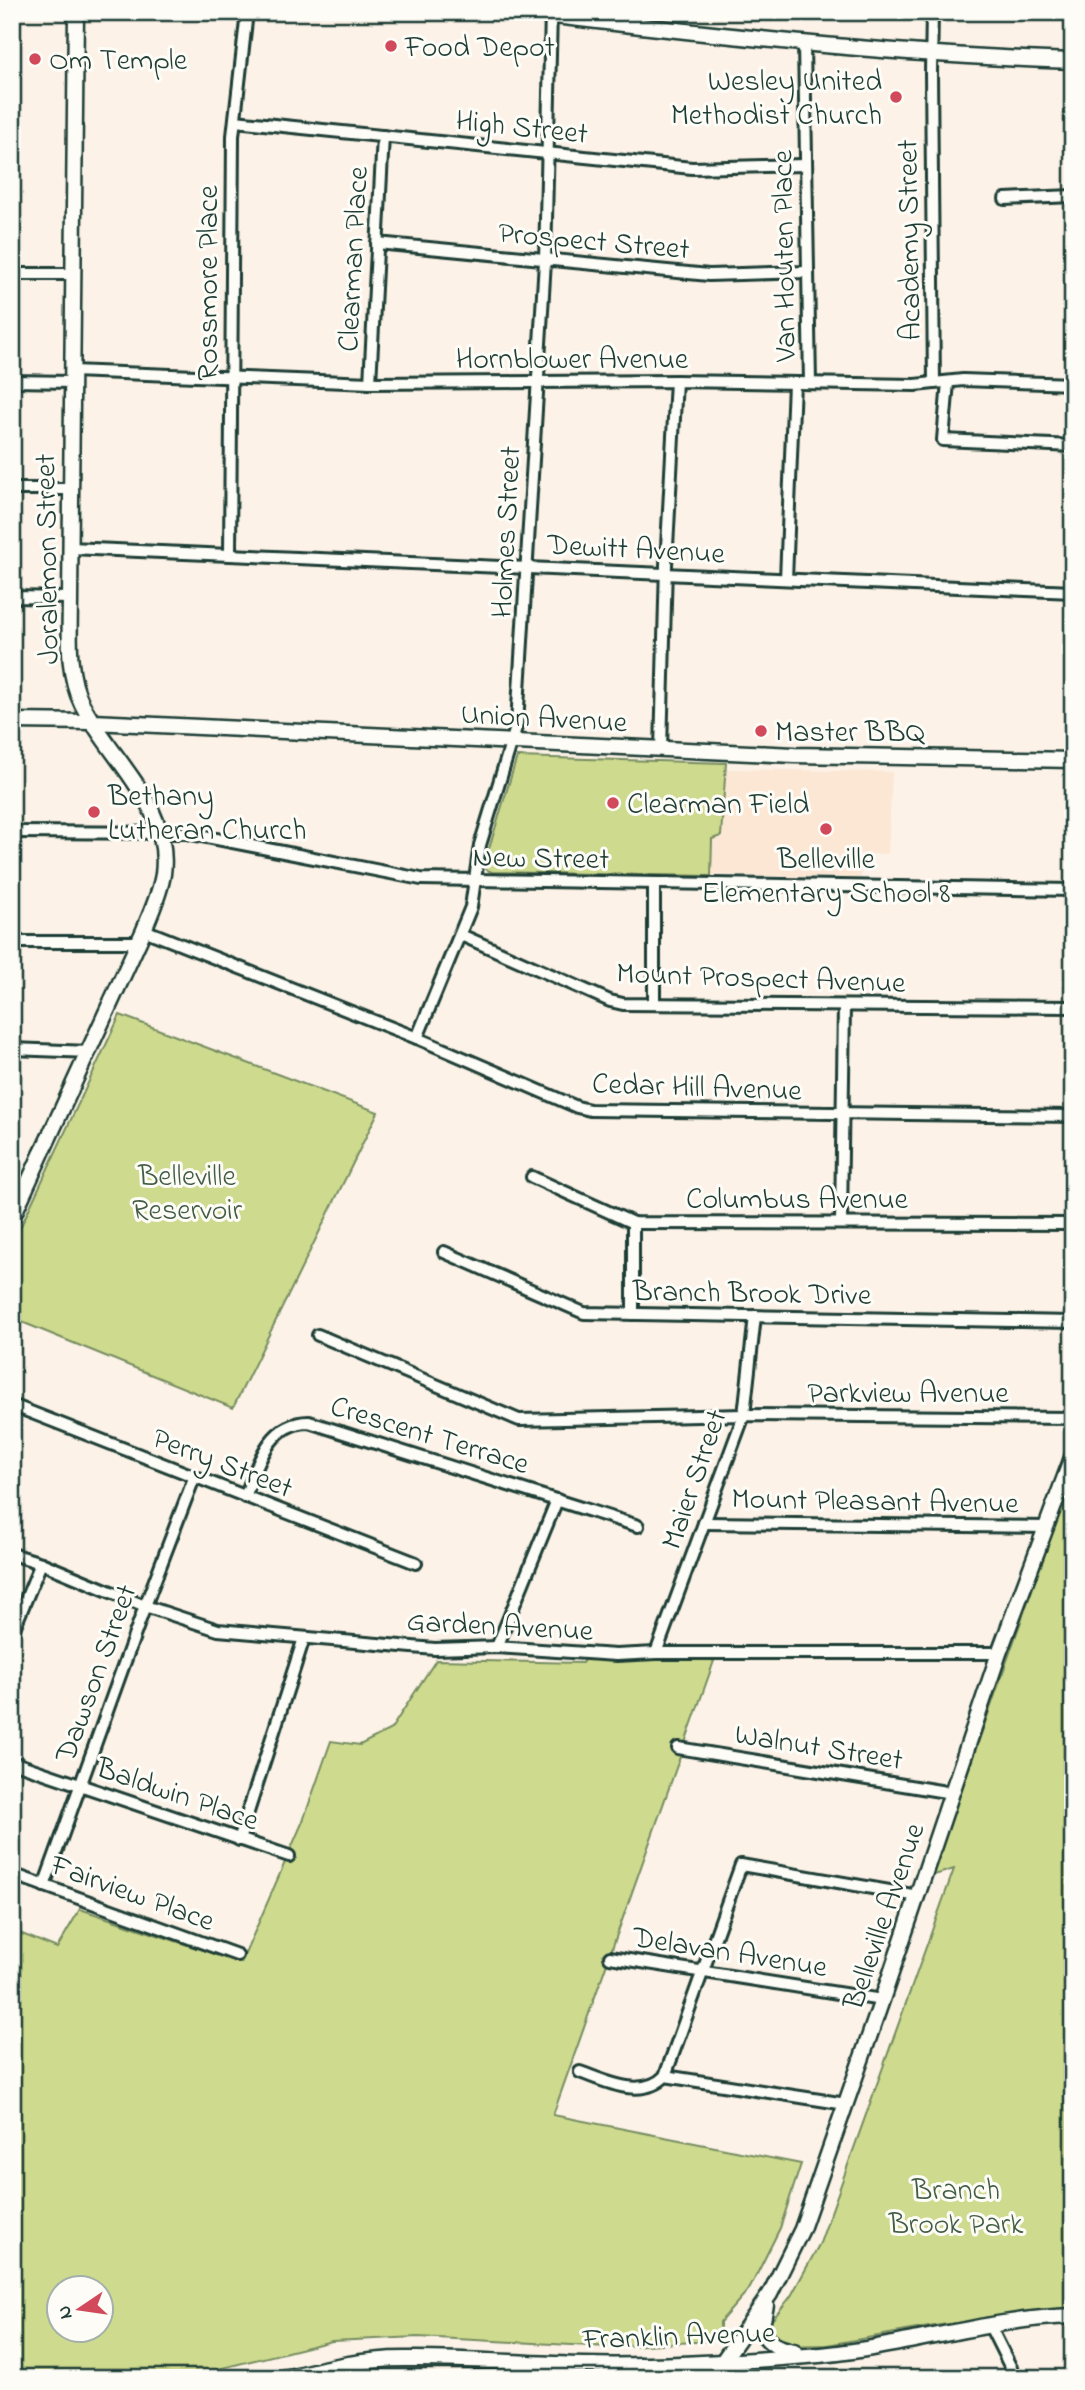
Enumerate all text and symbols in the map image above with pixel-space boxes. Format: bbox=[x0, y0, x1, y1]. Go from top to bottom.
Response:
place label: Food Depot bbox=[404, 27, 555, 71]
marker: Food Depot bbox=[383, 38, 399, 54]
place label: Om Temple bbox=[49, 40, 188, 84]
marker: Om Temple bbox=[27, 51, 43, 67]
place label: Wesley United Methodist Church bbox=[671, 61, 882, 139]
marker: Wesley United Methodist Church bbox=[888, 89, 904, 105]
street label: High Street bbox=[454, 100, 590, 158]
street label: Academy Street bbox=[887, 139, 935, 341]
street label: Van Houten Place bbox=[762, 149, 810, 363]
street label: Clearman Place bbox=[328, 165, 382, 353]
street label: Rossmore Place bbox=[188, 185, 232, 381]
street label: Prospect Street bbox=[496, 213, 691, 273]
street label: Hornblower Avenue bbox=[456, 339, 689, 383]
street label: Holmes Street bbox=[482, 445, 534, 619]
street label: Joralemon Street bbox=[25, 453, 73, 665]
street label: Dewitt Avenue bbox=[545, 524, 726, 578]
street label: Union Avenue bbox=[459, 694, 629, 746]
place label: Master BBQ bbox=[775, 712, 925, 756]
marker: Master BBQ bbox=[753, 723, 769, 739]
place label: Bethany Lutheran Church bbox=[107, 776, 306, 854]
place label: Clearman Field bbox=[627, 784, 810, 828]
marker: Clearman Field bbox=[605, 795, 621, 811]
marker: Bethany Lutheran Church bbox=[86, 804, 102, 820]
marker: Belleville Elementary School 8 bbox=[818, 821, 834, 837]
street label: New Street bbox=[472, 837, 610, 883]
place label: Belleville Elementary School 8 bbox=[702, 839, 950, 917]
street label: Mount Prospect Avenue bbox=[616, 953, 907, 1007]
street label: Cedar Hill Avenue bbox=[591, 1063, 803, 1115]
park label: Belleville Reservoir bbox=[132, 1156, 243, 1234]
street label: Columbus Avenue bbox=[686, 1179, 909, 1223]
street label: Branch Brook Drive bbox=[631, 1271, 872, 1319]
street label: Parkview Avenue bbox=[807, 1373, 1009, 1417]
street label: Crescent Terrace bbox=[324, 1386, 534, 1488]
street label: Maier Street bbox=[651, 1404, 740, 1556]
street label: Perry Street bbox=[145, 1418, 299, 1512]
street label: Mount Pleasant Avenue bbox=[731, 1478, 1019, 1528]
street label: Dawson Street bbox=[45, 1579, 150, 1770]
street label: Garden Avenue bbox=[406, 1601, 595, 1655]
street label: Walnut Street bbox=[731, 1714, 906, 1784]
street label: Baldwin Place bbox=[89, 1747, 265, 1844]
street label: Belleville Avenue bbox=[833, 1817, 939, 2017]
street label: Fairview Place bbox=[43, 1844, 221, 1945]
street label: Delavan Avenue bbox=[628, 1917, 831, 1991]
park label: Branch Brook Park bbox=[888, 2170, 1024, 2248]
north arrow bbox=[46, 2274, 116, 2344]
text: N bbox=[51, 2303, 80, 2322]
street label: Franklin Avenue bbox=[581, 2313, 777, 2363]

